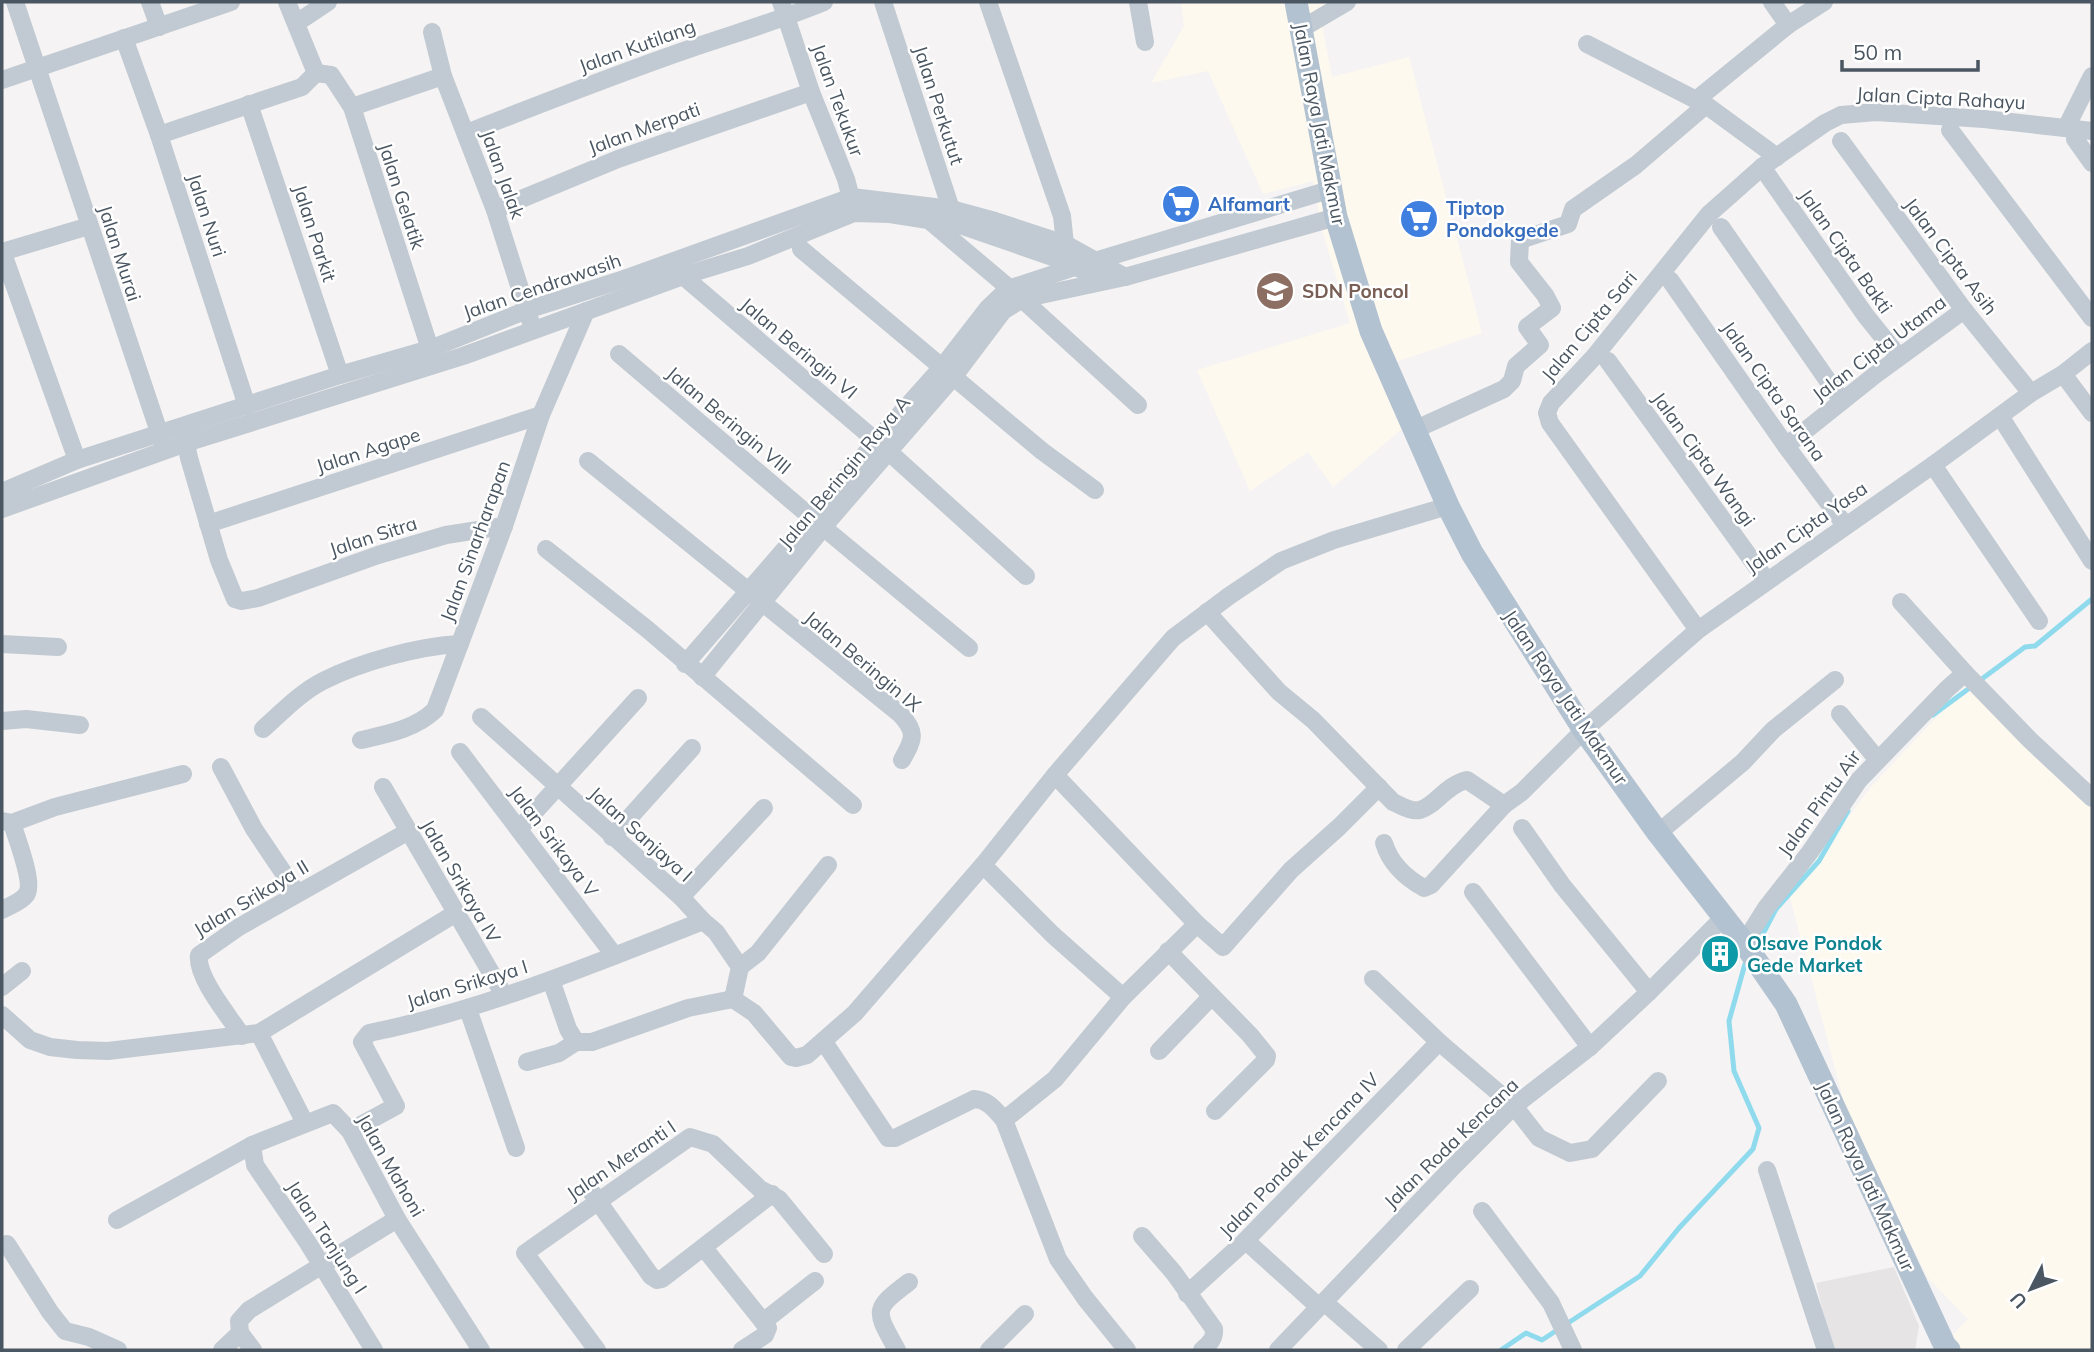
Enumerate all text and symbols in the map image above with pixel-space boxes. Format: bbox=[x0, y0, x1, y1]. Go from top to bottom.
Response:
street label: Jalan Kutilang bbox=[575, 14, 699, 78]
street label: Jalan Raya Jati Makmur bbox=[1289, 21, 1351, 228]
scale bar bbox=[1842, 28, 1979, 72]
text: 50 m bbox=[1853, 39, 1902, 65]
street label: Jalan Tekukur bbox=[806, 40, 870, 160]
street label: Jalan Perkutut bbox=[908, 42, 970, 168]
street label: Jalan Cipta Rahayu bbox=[1856, 82, 2026, 114]
street label: Jalan Merpati bbox=[585, 97, 703, 159]
street label: Jalan Jalak bbox=[476, 126, 530, 222]
street label: Jalan Gelatik bbox=[373, 140, 431, 253]
street label: Jalan Nuri bbox=[182, 170, 232, 260]
street label: Jalan Parkit bbox=[288, 181, 342, 285]
supermarket icon: Alfamart bbox=[1160, 183, 1202, 225]
street label: Jalan Cipta Bakti bbox=[1794, 184, 1898, 318]
place label: Alfamart bbox=[1208, 192, 1290, 216]
street label: Jalan Cipta Asih bbox=[1899, 193, 2003, 319]
place label: Tiptop Pondokgede bbox=[1446, 196, 1559, 242]
supermarket icon: Tiptop Pondokgede bbox=[1398, 198, 1440, 240]
street label: Jalan Murai bbox=[93, 202, 147, 304]
street label: Jalan Cendrawasih bbox=[460, 248, 624, 324]
street label: Jalan Cipta Sari bbox=[1536, 266, 1642, 386]
school or university icon: SDN Poncol bbox=[1254, 270, 1296, 312]
place label: SDN Poncol bbox=[1302, 279, 1409, 303]
street label: Jalan Cipta Utama bbox=[1807, 290, 1951, 406]
street label: Jalan Beringin VI bbox=[735, 292, 863, 404]
street label: Jalan Cipta Sarana bbox=[1717, 316, 1831, 466]
street label: Jalan Beringin VIII bbox=[662, 361, 796, 479]
street label: Jalan Cipta Wangi bbox=[1647, 387, 1761, 531]
street label: Jalan Beringin Raya A bbox=[773, 391, 915, 553]
street label: Jalan Agape bbox=[313, 422, 423, 478]
street label: Jalan Sinarharapan bbox=[435, 457, 515, 625]
street label: Jalan Cipta Yasa bbox=[1740, 476, 1872, 578]
street label: Jalan Sitra bbox=[326, 511, 420, 561]
street label: Jalan Beringin IX bbox=[800, 605, 927, 717]
street label: Jalan Raya Jati Makmur bbox=[1498, 605, 1634, 789]
street label: Jalan Pintu Air bbox=[1772, 745, 1866, 861]
street label: Jalan Srikaya V bbox=[504, 780, 604, 902]
street label: Jalan Sanjaya I bbox=[584, 781, 698, 887]
street label: Jalan Srikaya IV bbox=[416, 815, 506, 948]
street label: Jalan Srikaya II bbox=[189, 854, 313, 942]
place label: O!save Pondok Gede Market bbox=[1747, 931, 1883, 977]
building icon: O!save Pondok Gede Market bbox=[1699, 933, 1741, 975]
street label: Jalan Srikaya I bbox=[404, 954, 530, 1014]
street label: Jalan Pondok Kencana IV bbox=[1214, 1067, 1385, 1243]
street label: Jalan Roda Kencana bbox=[1379, 1073, 1523, 1213]
street label: Jalan Raya Jati Makmur bbox=[1812, 1078, 1920, 1275]
street label: Jalan Mahoni bbox=[352, 1109, 430, 1221]
street label: Jalan Meranti I bbox=[562, 1115, 680, 1205]
street label: Jalan Tanjung I bbox=[281, 1176, 373, 1298]
north arrow bbox=[1996, 1254, 2066, 1324]
text: U bbox=[2005, 1287, 2032, 1314]

